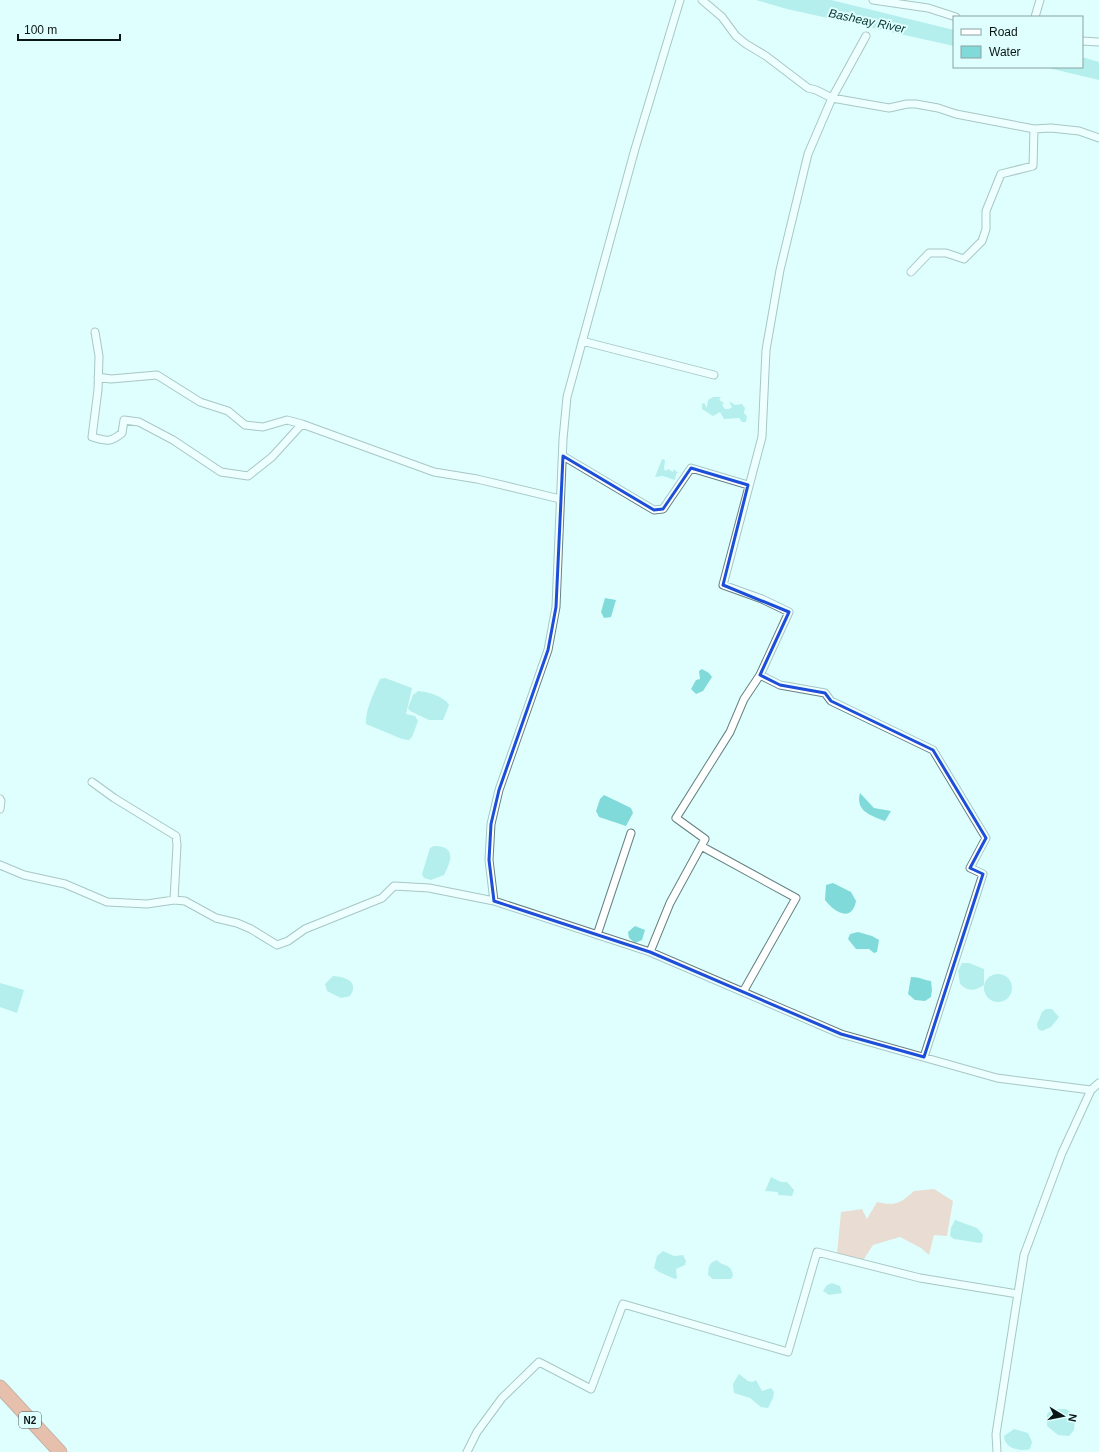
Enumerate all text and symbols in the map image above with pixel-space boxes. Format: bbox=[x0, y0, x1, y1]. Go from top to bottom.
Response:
water label: Basheay River bbox=[827, 6, 908, 36]
scale bar bbox=[18, 16, 120, 42]
legend bbox=[953, 16, 1083, 68]
text: 100 m bbox=[24, 23, 57, 37]
text: Road bbox=[989, 25, 1018, 39]
text: Water bbox=[989, 45, 1021, 59]
north arrow bbox=[1043, 1396, 1083, 1436]
road number: N2 bbox=[19, 1412, 41, 1428]
text: N bbox=[1066, 1413, 1079, 1423]

